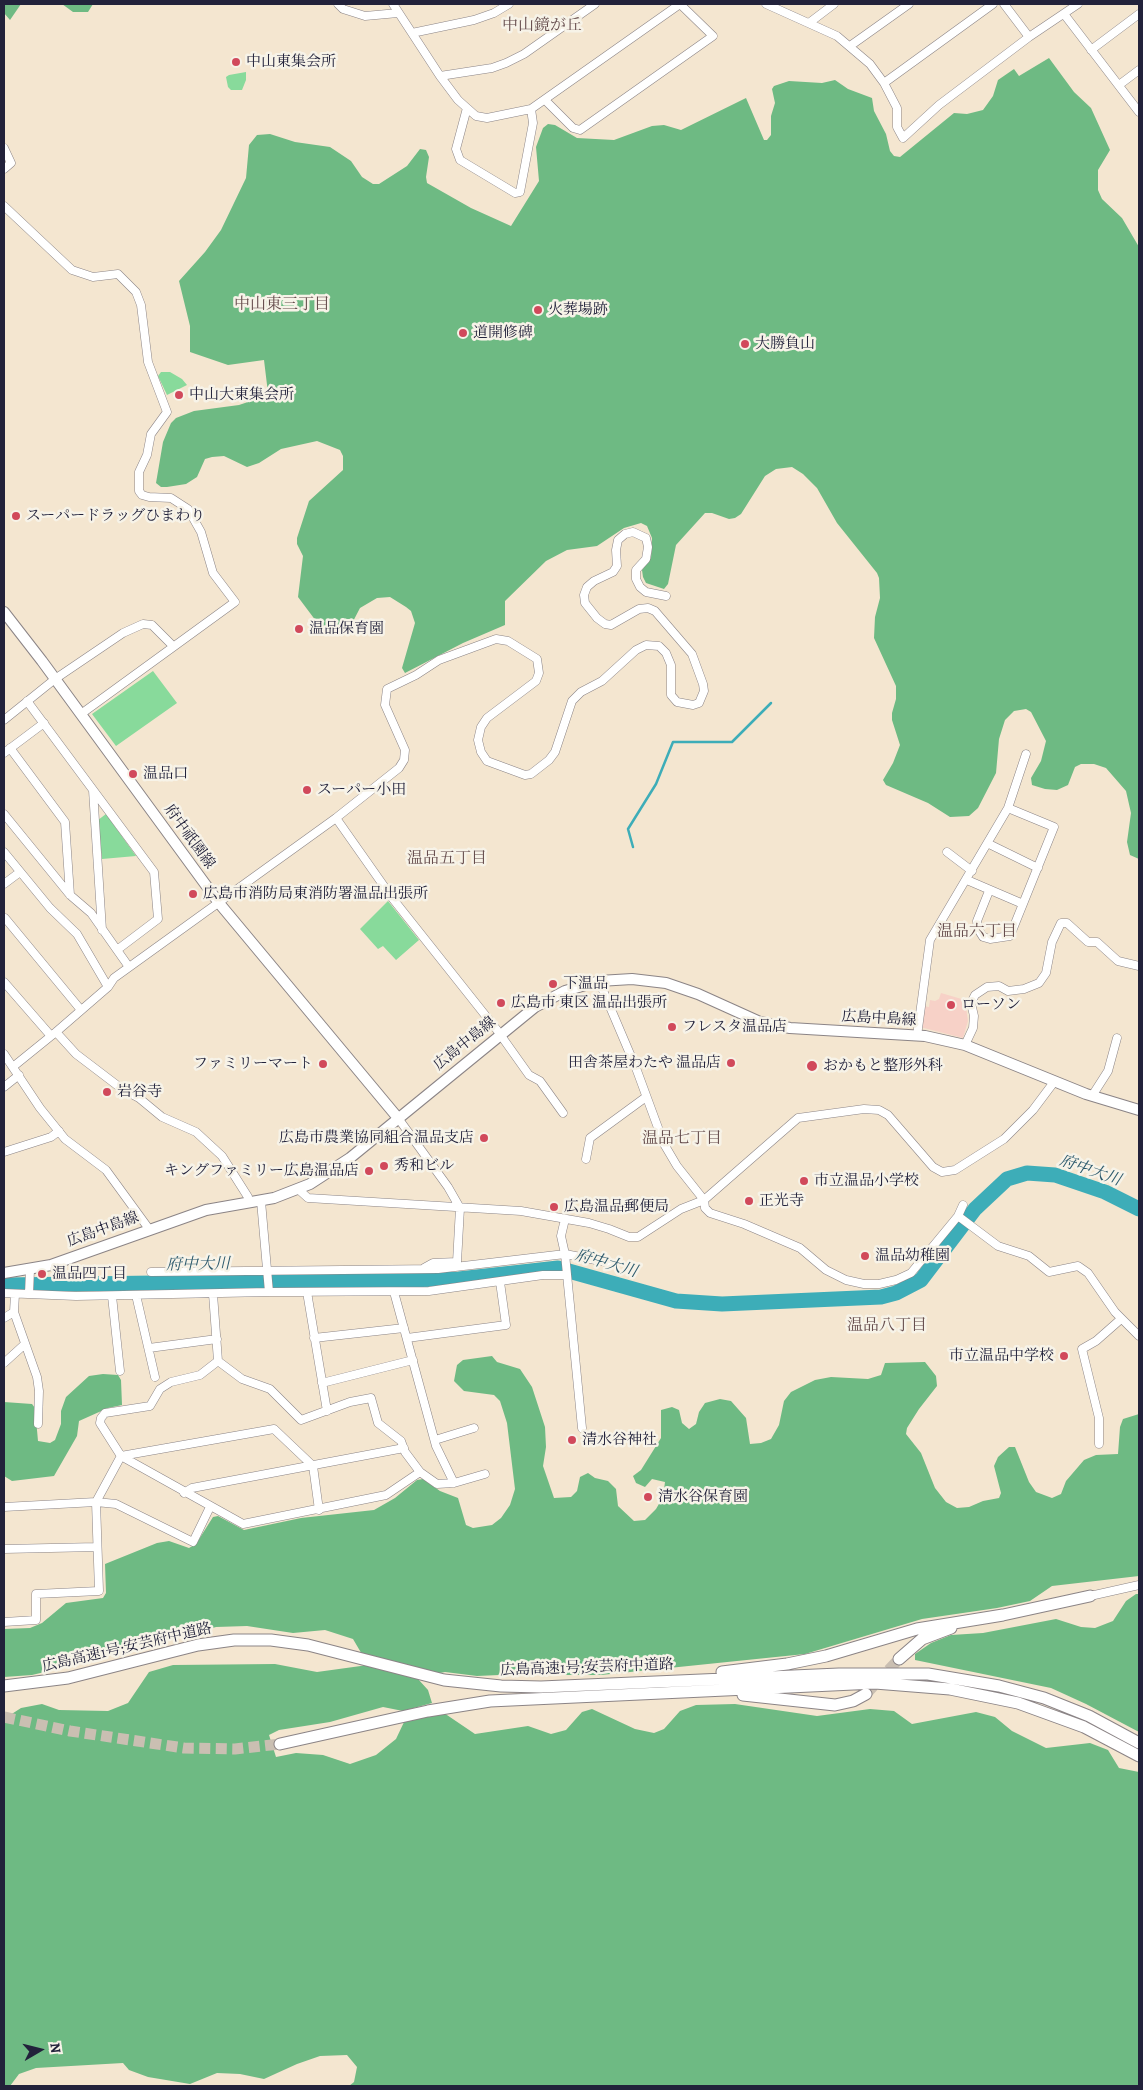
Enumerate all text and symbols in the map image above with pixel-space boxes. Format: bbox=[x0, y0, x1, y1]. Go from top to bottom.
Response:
district label: 中山鏡が丘 bbox=[502, 16, 582, 36]
place label: 中山東集会所 bbox=[246, 53, 336, 71]
marker: 中山東集会所 bbox=[230, 56, 242, 68]
district label: 中山東三丁目 bbox=[234, 295, 330, 315]
place label: 火葬場跡 bbox=[548, 301, 608, 319]
marker: 火葬場跡 bbox=[532, 304, 544, 316]
place label: 道開修碑 bbox=[473, 324, 533, 342]
marker: 道開修碑 bbox=[457, 327, 469, 339]
place label: 大勝負山 bbox=[755, 335, 815, 353]
marker: 大勝負山 bbox=[739, 338, 751, 350]
place label: 中山大東集会所 bbox=[189, 386, 294, 404]
marker: 中山大東集会所 bbox=[173, 389, 185, 401]
place label: スーパードラッグひまわり bbox=[26, 507, 205, 525]
marker: スーパードラッグひまわり bbox=[10, 510, 22, 522]
place label: 温品保育園 bbox=[309, 620, 384, 638]
marker: 温品保育園 bbox=[293, 623, 305, 635]
place label: 温品口 bbox=[143, 765, 188, 783]
marker: 温品口 bbox=[127, 768, 139, 780]
place label: スーパー小田 bbox=[317, 781, 406, 799]
marker: スーパー小田 bbox=[301, 784, 313, 796]
street label: 府中祇園線 bbox=[160, 801, 218, 873]
district label: 温品五丁目 bbox=[407, 849, 487, 869]
place label: 広島市消防局東消防署温品出張所 bbox=[203, 885, 428, 903]
marker: 広島市消防局東消防署温品出張所 bbox=[187, 888, 199, 900]
district label: 温品六丁目 bbox=[937, 922, 1017, 942]
place label: 下温品 bbox=[563, 975, 608, 993]
marker: 下温品 bbox=[547, 978, 559, 990]
place label: 広島市 東区 温品出張所 bbox=[511, 994, 667, 1012]
place label: ローソン bbox=[961, 996, 1021, 1014]
marker: 広島市 東区 温品出張所 bbox=[495, 997, 507, 1009]
marker: ローソン bbox=[945, 999, 957, 1011]
street label: 広島中島線 bbox=[841, 1008, 917, 1030]
street label: 広島中島線 bbox=[430, 1013, 500, 1075]
place label: フレスタ温品店 bbox=[682, 1018, 787, 1036]
marker: フレスタ温品店 bbox=[666, 1021, 678, 1033]
place label: 田舎茶屋わたや 温品店 bbox=[568, 1054, 721, 1072]
place label: ファミリーマート bbox=[193, 1055, 313, 1073]
marker: 田舎茶屋わたや 温品店 bbox=[725, 1057, 737, 1069]
place label: おかもと整形外科 bbox=[823, 1057, 943, 1075]
marker: ファミリーマート bbox=[317, 1058, 329, 1070]
marker: おかもと整形外科 bbox=[805, 1059, 819, 1073]
place label: 岩谷寺 bbox=[117, 1083, 162, 1101]
marker: 岩谷寺 bbox=[101, 1086, 113, 1098]
place label: 広島市農業協同組合温品支店 bbox=[279, 1129, 474, 1147]
district label: 温品七丁目 bbox=[642, 1129, 722, 1149]
marker: 広島市農業協同組合温品支店 bbox=[478, 1132, 490, 1144]
water label: 府中大川 bbox=[1057, 1152, 1123, 1190]
place label: 秀和ビル bbox=[394, 1157, 454, 1175]
marker: 秀和ビル bbox=[378, 1160, 390, 1172]
place label: キングファミリー広島温品店 bbox=[164, 1162, 359, 1180]
marker: キングファミリー広島温品店 bbox=[363, 1165, 375, 1177]
place label: 市立温品小学校 bbox=[814, 1172, 919, 1190]
marker: 市立温品小学校 bbox=[798, 1175, 810, 1187]
place label: 正光寺 bbox=[759, 1192, 804, 1210]
marker: 正光寺 bbox=[743, 1195, 755, 1207]
place label: 広島温品郵便局 bbox=[564, 1198, 669, 1216]
marker: 広島温品郵便局 bbox=[548, 1201, 560, 1213]
street label: 広島中島線 bbox=[65, 1209, 141, 1251]
water label: 府中大川 bbox=[573, 1246, 639, 1282]
place label: 温品幼稚園 bbox=[875, 1247, 950, 1265]
marker: 温品幼稚園 bbox=[859, 1250, 871, 1262]
water label: 府中大川 bbox=[166, 1255, 230, 1275]
place label: 温品四丁目 bbox=[52, 1265, 127, 1283]
marker: 温品四丁目 bbox=[36, 1268, 48, 1280]
district label: 温品八丁目 bbox=[847, 1316, 927, 1336]
place label: 市立温品中学校 bbox=[949, 1347, 1054, 1365]
marker: 市立温品中学校 bbox=[1058, 1350, 1070, 1362]
place label: 清水谷神社 bbox=[582, 1431, 657, 1449]
marker: 清水谷神社 bbox=[566, 1434, 578, 1446]
place label: 清水谷保育園 bbox=[658, 1488, 748, 1506]
marker: 清水谷保育園 bbox=[642, 1491, 654, 1503]
street label: 広島高速1号;安芸府中道路 bbox=[40, 1620, 214, 1676]
street label: 広島高速1号;安芸府中道路 bbox=[500, 1656, 674, 1680]
north arrow bbox=[15, 2025, 65, 2075]
text: N bbox=[45, 2041, 65, 2054]

